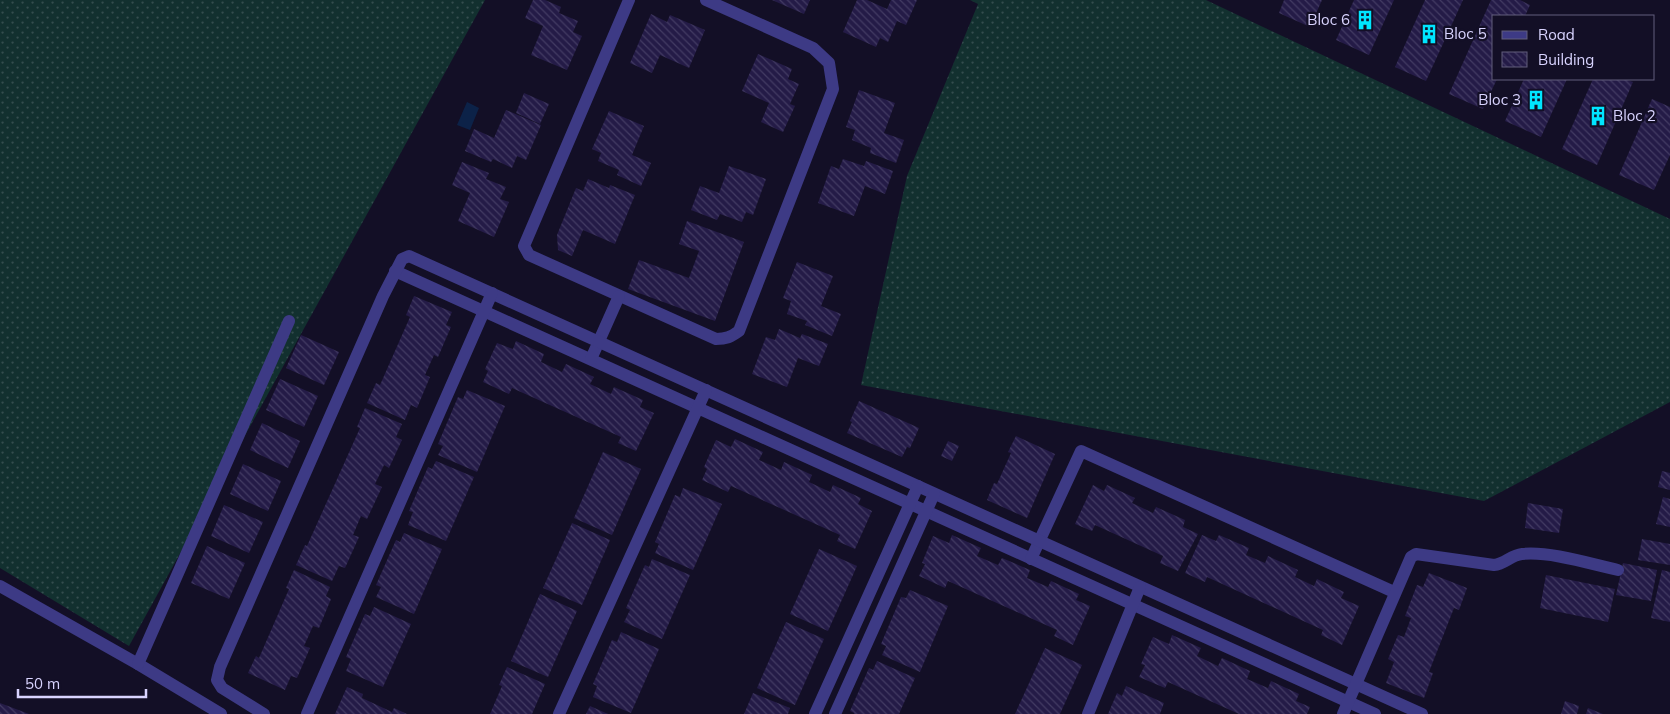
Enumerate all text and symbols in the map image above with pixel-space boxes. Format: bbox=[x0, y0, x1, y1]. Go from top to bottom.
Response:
building icon: Bloc 6 bbox=[1354, 9, 1376, 31]
place label: Bloc 6 bbox=[1307, 10, 1350, 29]
legend bbox=[1492, 15, 1655, 80]
building icon: Bloc 5 bbox=[1418, 23, 1440, 45]
place label: Bloc 5 bbox=[1444, 24, 1487, 43]
text: Road bbox=[1538, 25, 1575, 44]
text: Building bbox=[1538, 50, 1594, 69]
building icon: Bloc 3 bbox=[1525, 89, 1547, 111]
place label: Bloc 3 bbox=[1478, 90, 1521, 109]
building icon: Bloc 2 bbox=[1587, 105, 1609, 127]
place label: Bloc 2 bbox=[1613, 106, 1656, 125]
scale bar bbox=[18, 666, 145, 698]
text: 50 m bbox=[25, 674, 60, 693]

